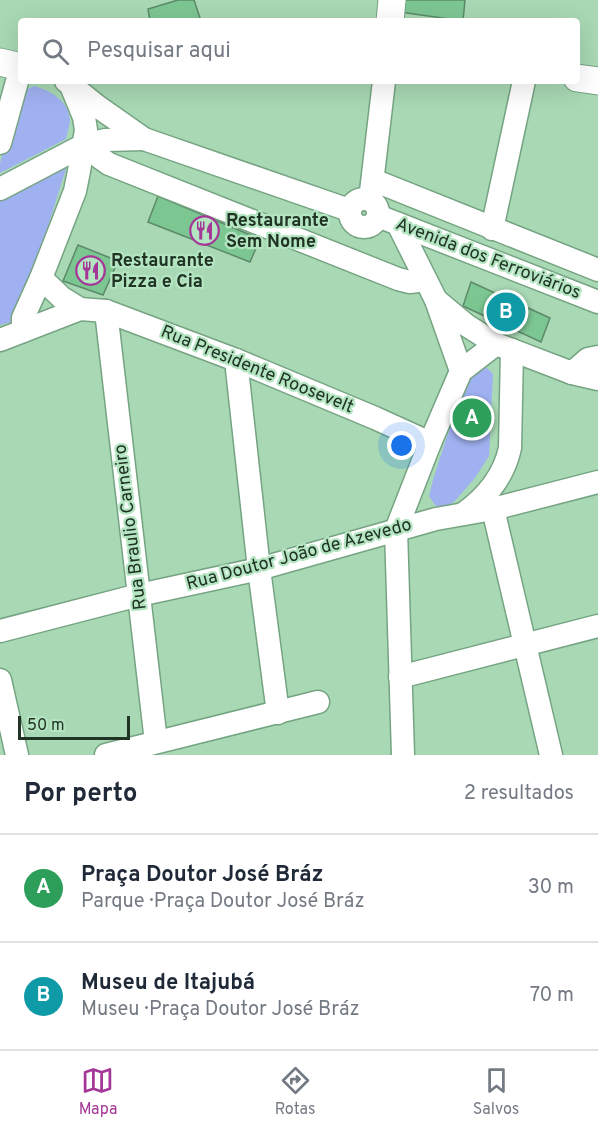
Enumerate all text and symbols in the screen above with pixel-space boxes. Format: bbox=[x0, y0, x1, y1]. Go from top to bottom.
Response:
search box bbox=[18, 18, 580, 84]
icon: search bbox=[39, 35, 72, 68]
text: Pesquisar aqui bbox=[87, 38, 231, 65]
place label: Restaurante Sem Nome bbox=[226, 210, 329, 254]
street label: Avenida dos Ferroviários bbox=[392, 213, 584, 305]
restaurant icon: Restaurante Sem Nome bbox=[189, 215, 221, 247]
place label: Restaurante Pizza e Cia bbox=[111, 250, 214, 294]
restaurant icon: Restaurante Pizza e Cia bbox=[74, 255, 106, 287]
pin: B bbox=[486, 290, 526, 334]
street label: Rua Presidente Roosevelt bbox=[157, 321, 357, 419]
pin: A bbox=[452, 396, 492, 440]
your location bbox=[387, 431, 416, 460]
street label: Rua Braulio Carneiro bbox=[109, 443, 153, 611]
street label: Rua Doutor João de Azevedo bbox=[184, 514, 414, 596]
scale bar bbox=[18, 713, 130, 740]
text: 50 m bbox=[27, 716, 65, 736]
text: Por perto bbox=[24, 778, 138, 811]
text: 2 resultados bbox=[464, 781, 574, 807]
text: Praça Doutor José Bráz bbox=[81, 862, 324, 889]
text: A bbox=[36, 875, 51, 901]
text: 30 m bbox=[528, 875, 574, 901]
text: Parque · Praça Doutor José Bráz bbox=[81, 889, 364, 915]
text: Museu de Itajubá bbox=[81, 970, 255, 997]
text: B bbox=[37, 983, 50, 1009]
text: 70 m bbox=[530, 983, 574, 1009]
text: Museu · Praça Doutor José Bráz bbox=[81, 997, 360, 1023]
tab: Mapa bbox=[79, 1064, 117, 1120]
tab: Rotas bbox=[275, 1064, 315, 1120]
tab: Salvos bbox=[473, 1064, 519, 1120]

